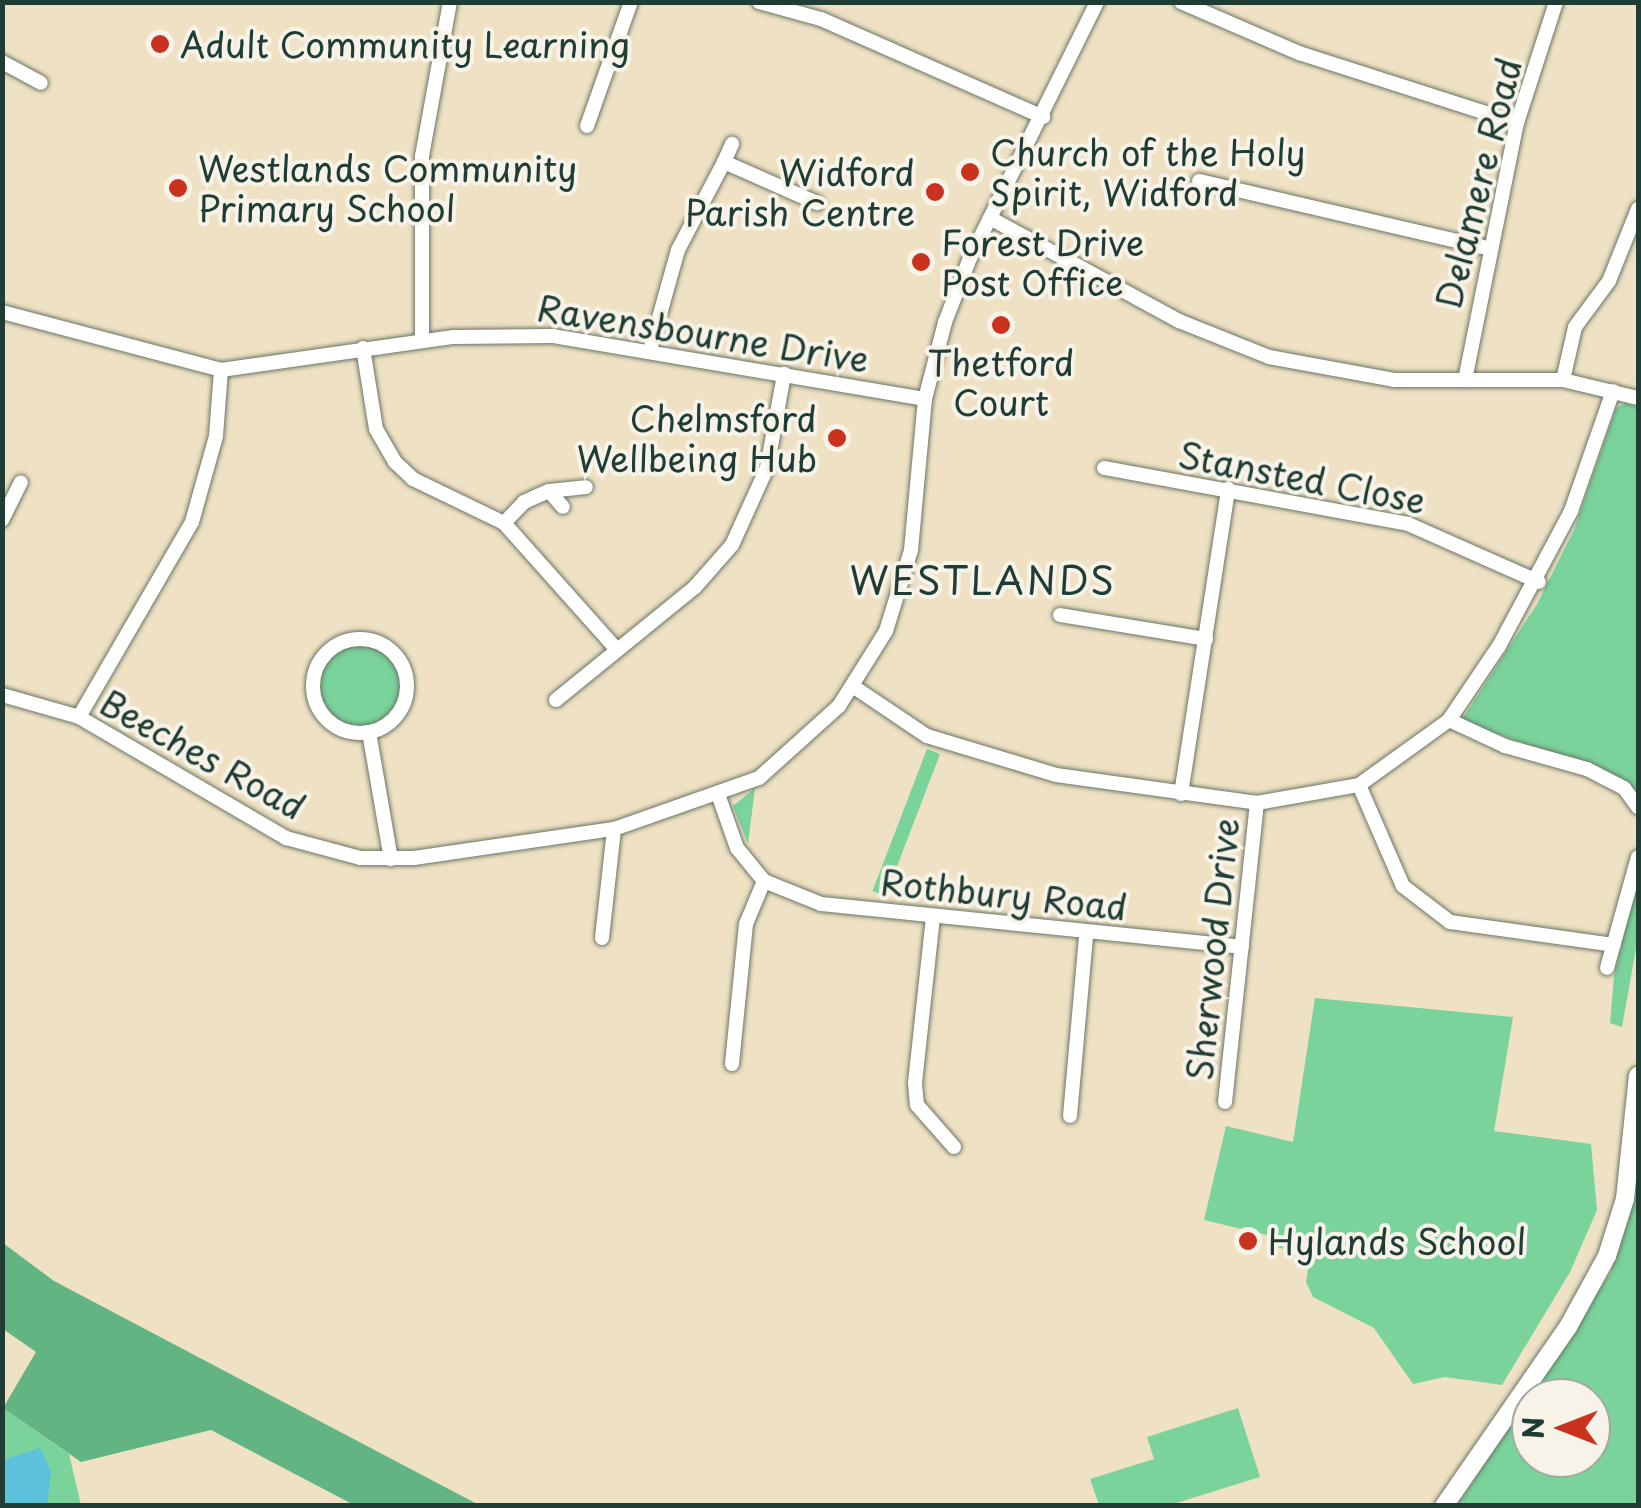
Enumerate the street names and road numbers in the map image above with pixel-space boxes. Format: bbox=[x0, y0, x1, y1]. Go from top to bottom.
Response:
street label: Delamere Road bbox=[1427, 53, 1529, 313]
street label: Ravensbourne Drive bbox=[533, 286, 873, 380]
street label: Stansted Close bbox=[1176, 433, 1428, 521]
street label: Beeches Road bbox=[93, 680, 313, 828]
street label: Sherwood Drive bbox=[1177, 815, 1247, 1083]
street label: Rothbury Road bbox=[878, 860, 1130, 928]

